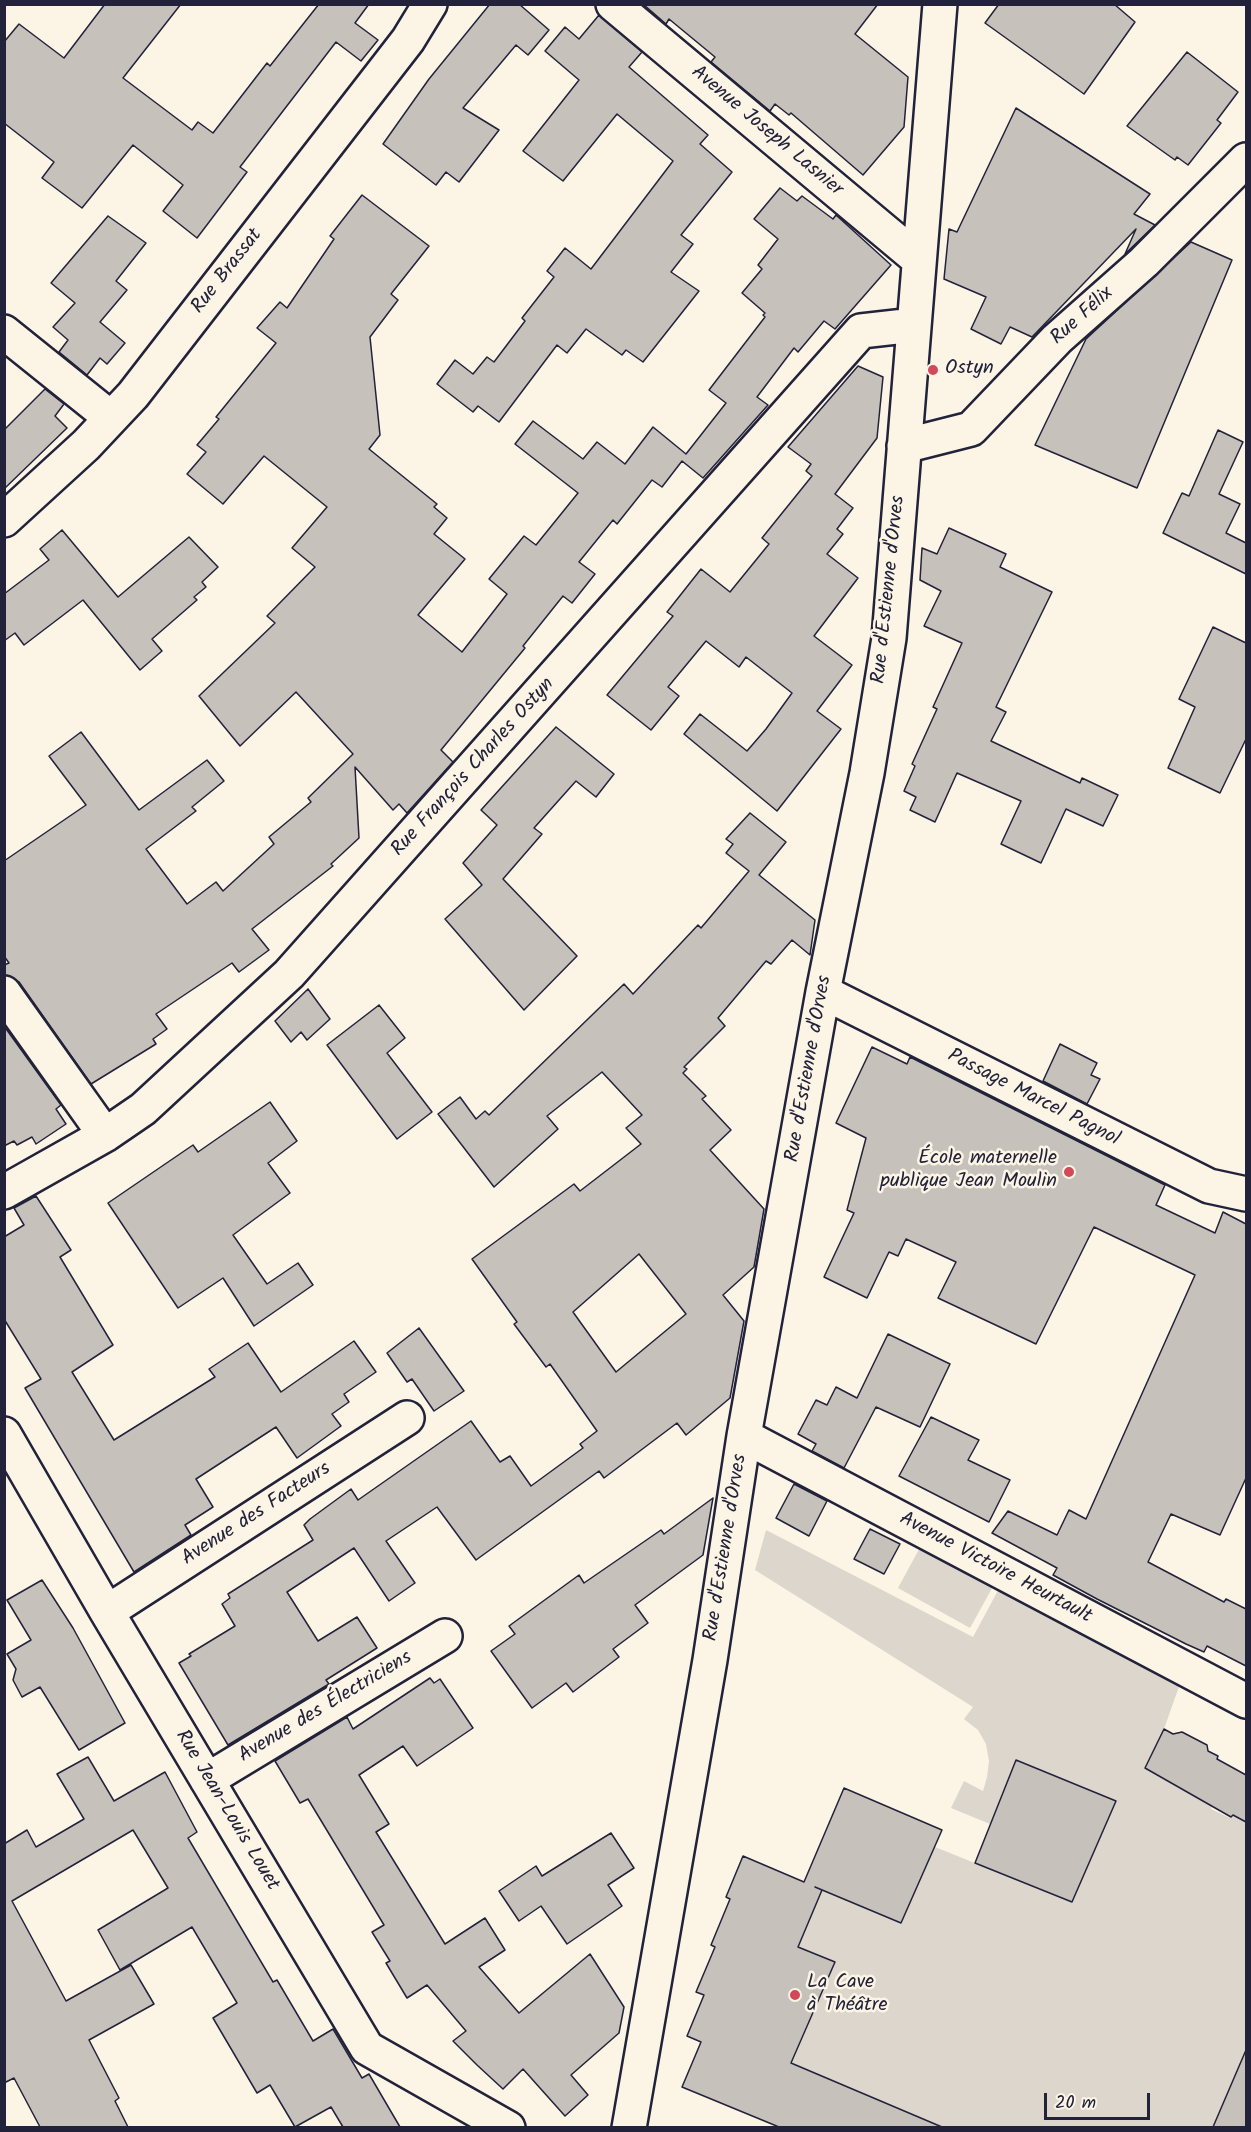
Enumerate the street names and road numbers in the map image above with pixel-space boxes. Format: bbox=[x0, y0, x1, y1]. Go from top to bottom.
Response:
street label: Avenue Joseph Lasnier bbox=[685, 61, 847, 203]
street label: Rue Brassat bbox=[187, 225, 269, 319]
street label: Rue Félix bbox=[1047, 283, 1119, 351]
street label: Rue d'Estienne d'Orves bbox=[868, 495, 912, 685]
street label: Rue François Charles Ostyn bbox=[387, 674, 561, 862]
street label: Rue d'Estienne d'Orves bbox=[782, 974, 838, 1164]
street label: Passage Marcel Pagnol bbox=[943, 1045, 1123, 1153]
street label: Rue d'Estienne d'Orves bbox=[700, 1453, 754, 1643]
street label: Avenue des Facteurs bbox=[178, 1458, 336, 1572]
street label: Avenue Victoire Heurtault bbox=[895, 1508, 1095, 1630]
street label: Avenue des Électriciens bbox=[235, 1647, 417, 1769]
street label: Rue Jean-Louis Louet bbox=[169, 1726, 283, 1896]

